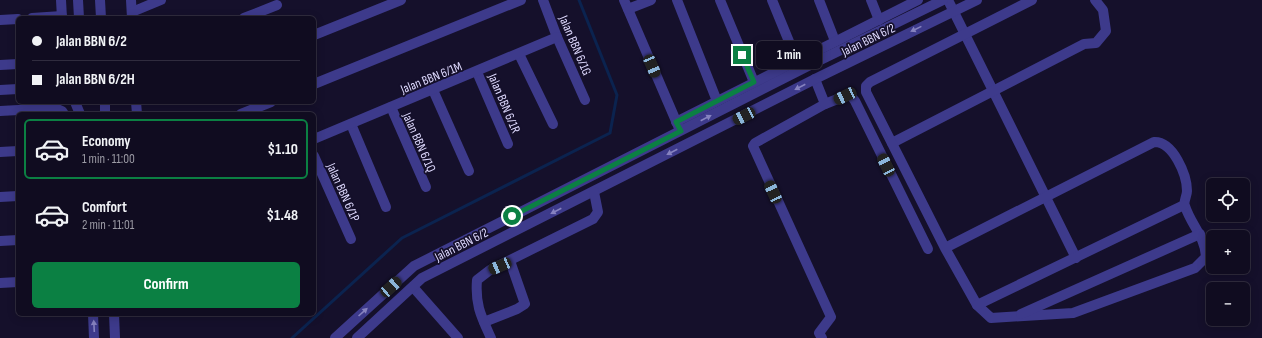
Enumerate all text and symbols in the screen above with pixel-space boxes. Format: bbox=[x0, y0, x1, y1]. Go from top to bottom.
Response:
street label: Jalan BBN 6/1G bbox=[555, 12, 595, 78]
street label: Jalan BBN 6/2 bbox=[838, 20, 898, 60]
one-way arrow bbox=[911, 26, 922, 32]
text: Jalan BBN 6/2 bbox=[56, 32, 127, 51]
callout: 1 min bbox=[756, 41, 822, 69]
route end bbox=[733, 46, 751, 64]
text: 1 min bbox=[777, 47, 801, 63]
car bbox=[642, 53, 662, 79]
street label: Jalan BBN 6/1M bbox=[397, 58, 465, 98]
text: Jalan BBN 6/2H bbox=[56, 70, 135, 89]
street label: Jalan BBN 6/1R bbox=[484, 70, 524, 136]
one-way arrow bbox=[794, 84, 806, 90]
car bbox=[832, 85, 858, 107]
car bbox=[731, 105, 757, 127]
street label: Jalan BBN 6/1Q bbox=[398, 109, 439, 175]
one-way arrow bbox=[701, 115, 712, 121]
icon: car bbox=[34, 131, 70, 167]
text: Economy bbox=[82, 132, 131, 151]
text: $1.10 bbox=[268, 140, 298, 159]
one-way arrow bbox=[666, 149, 677, 156]
text: 1 min · 11:00 bbox=[82, 151, 135, 167]
car bbox=[875, 152, 897, 178]
street label: Jalan BBN 6/1P bbox=[323, 160, 363, 225]
map controls bbox=[1206, 178, 1250, 326]
button: locate bbox=[1206, 178, 1250, 222]
car bbox=[762, 179, 784, 205]
icon: car bbox=[34, 197, 70, 233]
text: Comfort bbox=[82, 198, 127, 217]
text: $1.48 bbox=[267, 206, 298, 225]
route start bbox=[503, 207, 521, 225]
one-way arrow bbox=[550, 208, 561, 214]
text: 2 min · 11:01 bbox=[82, 217, 134, 233]
street label: Jalan BBN 6/2 bbox=[431, 225, 491, 266]
button: + bbox=[1206, 230, 1250, 274]
car bbox=[487, 256, 513, 276]
button: Confirm bbox=[32, 262, 300, 308]
car bbox=[378, 275, 404, 299]
button: − bbox=[1206, 282, 1250, 326]
one-way arrow bbox=[358, 307, 369, 316]
one-way arrow bbox=[90, 320, 97, 332]

